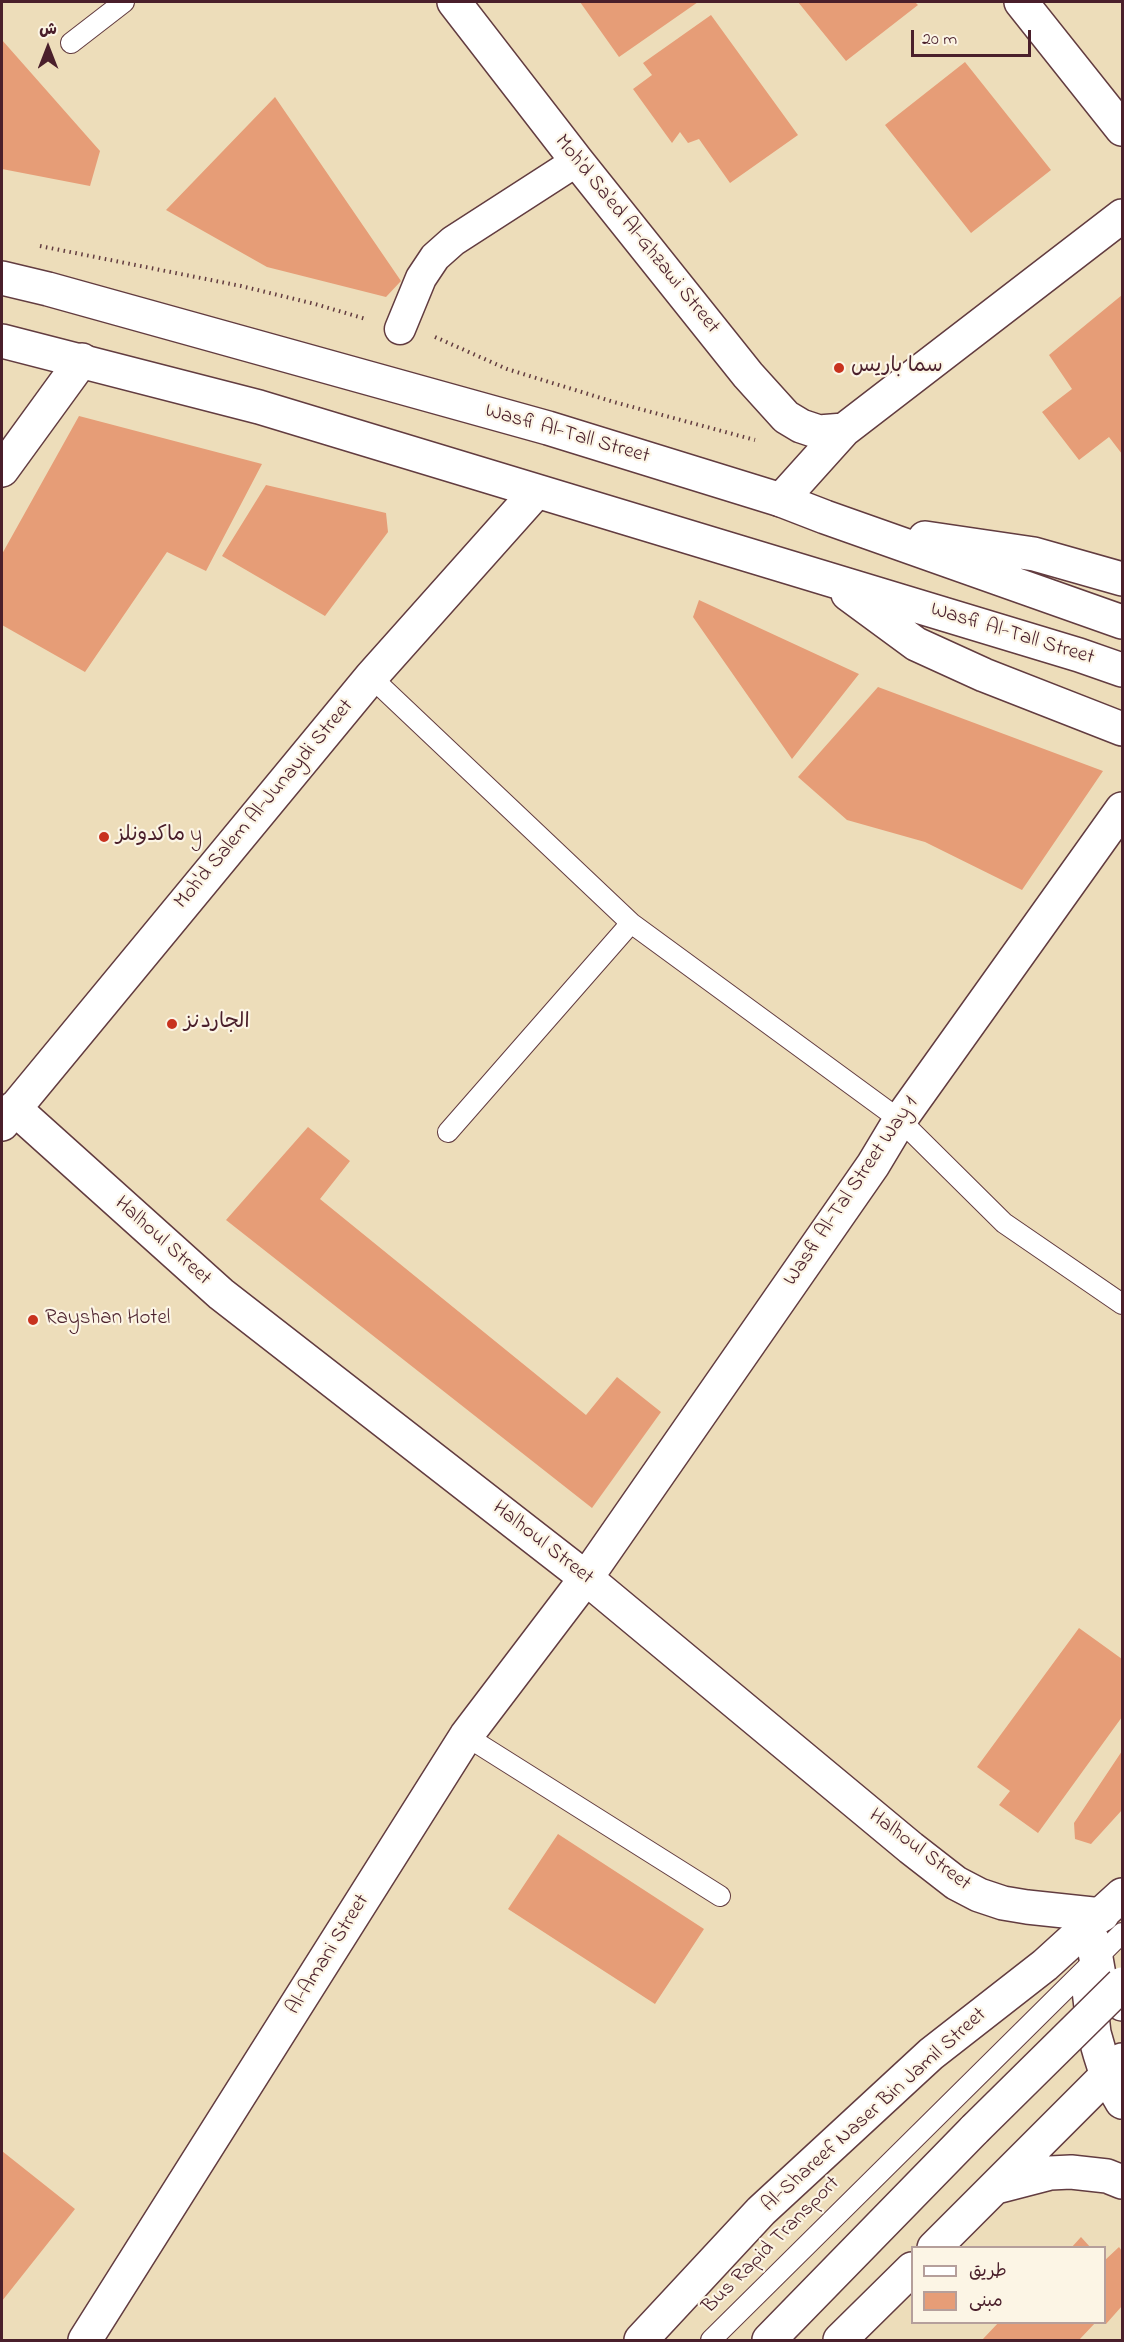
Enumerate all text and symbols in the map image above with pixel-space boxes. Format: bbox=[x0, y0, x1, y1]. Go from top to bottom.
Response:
north arrow bbox=[18, 18, 78, 78]
text: ش bbox=[39, 18, 57, 42]
scale bar bbox=[914, 18, 1034, 56]
text: 20 m bbox=[922, 27, 957, 53]
street label: Moh'd Sa'ed Al-Ghzawi Street bbox=[548, 130, 724, 340]
place label: سما باريس bbox=[851, 355, 943, 381]
marker: سما باريس bbox=[832, 361, 846, 375]
street label: Wasfi Al-Tall Street bbox=[482, 399, 652, 471]
street label: Wasfi Al-Tall Street bbox=[927, 598, 1097, 672]
street label: Moh'd Salem Al-Junaydi Street bbox=[170, 695, 360, 915]
place label: ماكدونلز y bbox=[116, 824, 202, 850]
marker: ماكدونلز y bbox=[97, 830, 111, 844]
place label: الجاردنز bbox=[184, 1011, 250, 1037]
marker: الجاردنز bbox=[165, 1017, 179, 1031]
street label: Wasfi Al-Tal Street Way 1 bbox=[779, 1093, 925, 1291]
street label: Halhoul Street bbox=[108, 1192, 216, 1292]
place label: Rayshan Hotel bbox=[45, 1307, 170, 1333]
marker: Rayshan Hotel bbox=[26, 1313, 40, 1327]
street label: Halhoul Street bbox=[486, 1497, 598, 1591]
street label: Halhoul Street bbox=[863, 1804, 975, 1898]
street label: Al-Amani Street bbox=[282, 1890, 376, 2020]
street label: Al-Shareef Naser Bin Jamil Street bbox=[757, 2003, 993, 2219]
street label: Bus Rapid Transport bbox=[698, 2172, 846, 2320]
legend bbox=[911, 2246, 1106, 2324]
text: طريق bbox=[969, 2259, 1007, 2285]
text: مبنى bbox=[969, 2289, 1003, 2315]

